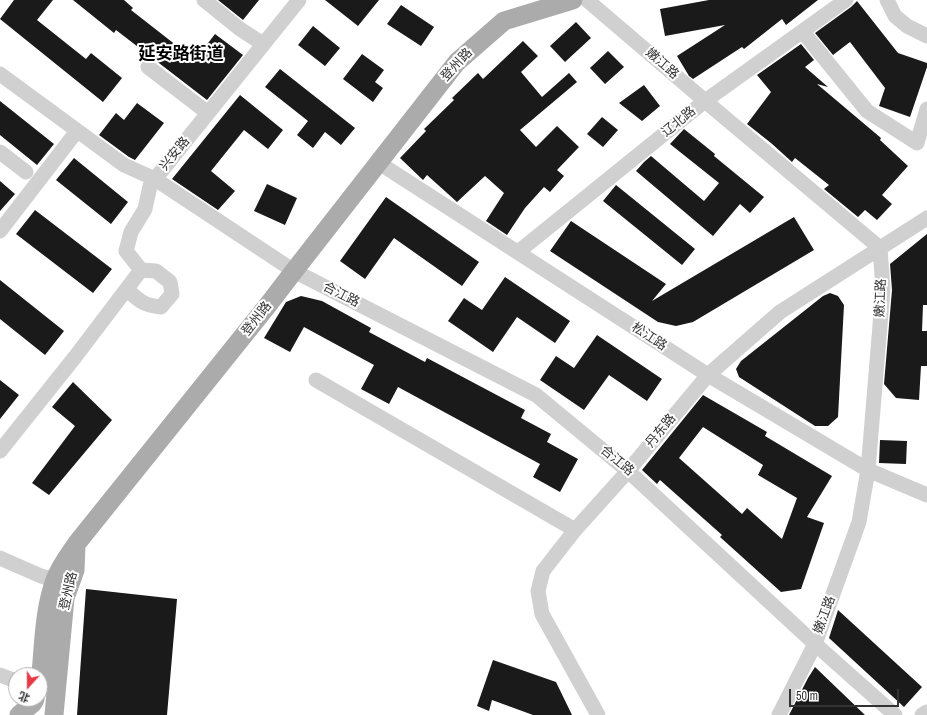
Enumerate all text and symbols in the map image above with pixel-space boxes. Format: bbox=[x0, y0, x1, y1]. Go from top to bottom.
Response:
district label: 延安路街道 bbox=[139, 44, 223, 64]
street label: 登州路 bbox=[438, 45, 476, 85]
street label: 嫩江路 bbox=[642, 45, 682, 83]
street label: 辽北路 bbox=[659, 104, 699, 140]
street label: 兴安路 bbox=[157, 134, 193, 174]
street label: 嫩江路 bbox=[873, 278, 889, 318]
street label: 合江路 bbox=[320, 279, 362, 311]
street label: 登州路 bbox=[239, 299, 275, 339]
street label: 松江路 bbox=[628, 320, 670, 354]
street label: 丹东路 bbox=[642, 411, 680, 451]
street label: 合江路 bbox=[597, 442, 637, 480]
street label: 登州路 bbox=[57, 570, 81, 612]
street label: 嫩江路 bbox=[811, 594, 839, 636]
north arrow bbox=[8, 667, 48, 707]
scale bar bbox=[791, 681, 901, 707]
text: 50 m bbox=[796, 688, 818, 704]
text: 北 bbox=[16, 689, 32, 706]

